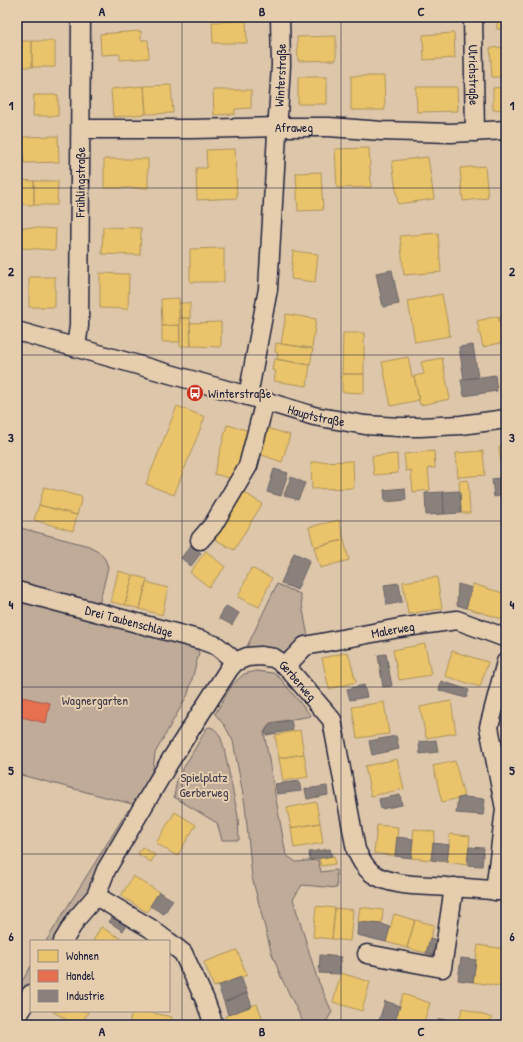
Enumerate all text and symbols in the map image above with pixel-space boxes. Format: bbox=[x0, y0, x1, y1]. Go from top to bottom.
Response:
text: A bbox=[99, 2, 106, 20]
text: B bbox=[259, 2, 266, 20]
text: C bbox=[417, 2, 425, 20]
street label: Winterstraße bbox=[270, 43, 290, 107]
street label: Ulrichstraße bbox=[464, 44, 484, 106]
text: 1 bbox=[9, 96, 14, 114]
text: 1 bbox=[510, 96, 515, 114]
street label: Afraweg bbox=[275, 118, 313, 136]
street label: Frühlingstraße bbox=[71, 147, 89, 218]
text: 2 bbox=[8, 262, 15, 280]
text: 2 bbox=[509, 262, 516, 280]
bus stop icon: Winterstraße bbox=[185, 383, 205, 403]
place label: Winterstraße bbox=[208, 384, 271, 402]
street label: Hauptstraße bbox=[286, 400, 346, 430]
text: 3 bbox=[8, 428, 14, 446]
text: 3 bbox=[509, 428, 515, 446]
text: 4 bbox=[9, 595, 14, 613]
text: 4 bbox=[510, 595, 515, 613]
street label: Drei Taubenschläge bbox=[83, 601, 175, 641]
street label: Malerweg bbox=[370, 617, 416, 642]
street label: Gerberweg bbox=[276, 655, 321, 705]
park label: Wagnergarten bbox=[62, 691, 128, 709]
text: 5 bbox=[8, 761, 14, 779]
text: 5 bbox=[509, 761, 515, 779]
park label: Spielplatz Gerberweg bbox=[180, 768, 229, 801]
text: 6 bbox=[8, 927, 14, 945]
text: 6 bbox=[509, 927, 515, 945]
legend bbox=[30, 940, 170, 1012]
text: Wohnen bbox=[66, 947, 99, 964]
text: Handel bbox=[66, 967, 95, 984]
text: Industrie bbox=[66, 987, 105, 1004]
text: A bbox=[99, 1022, 106, 1040]
text: B bbox=[259, 1022, 266, 1040]
text: C bbox=[417, 1022, 425, 1040]

